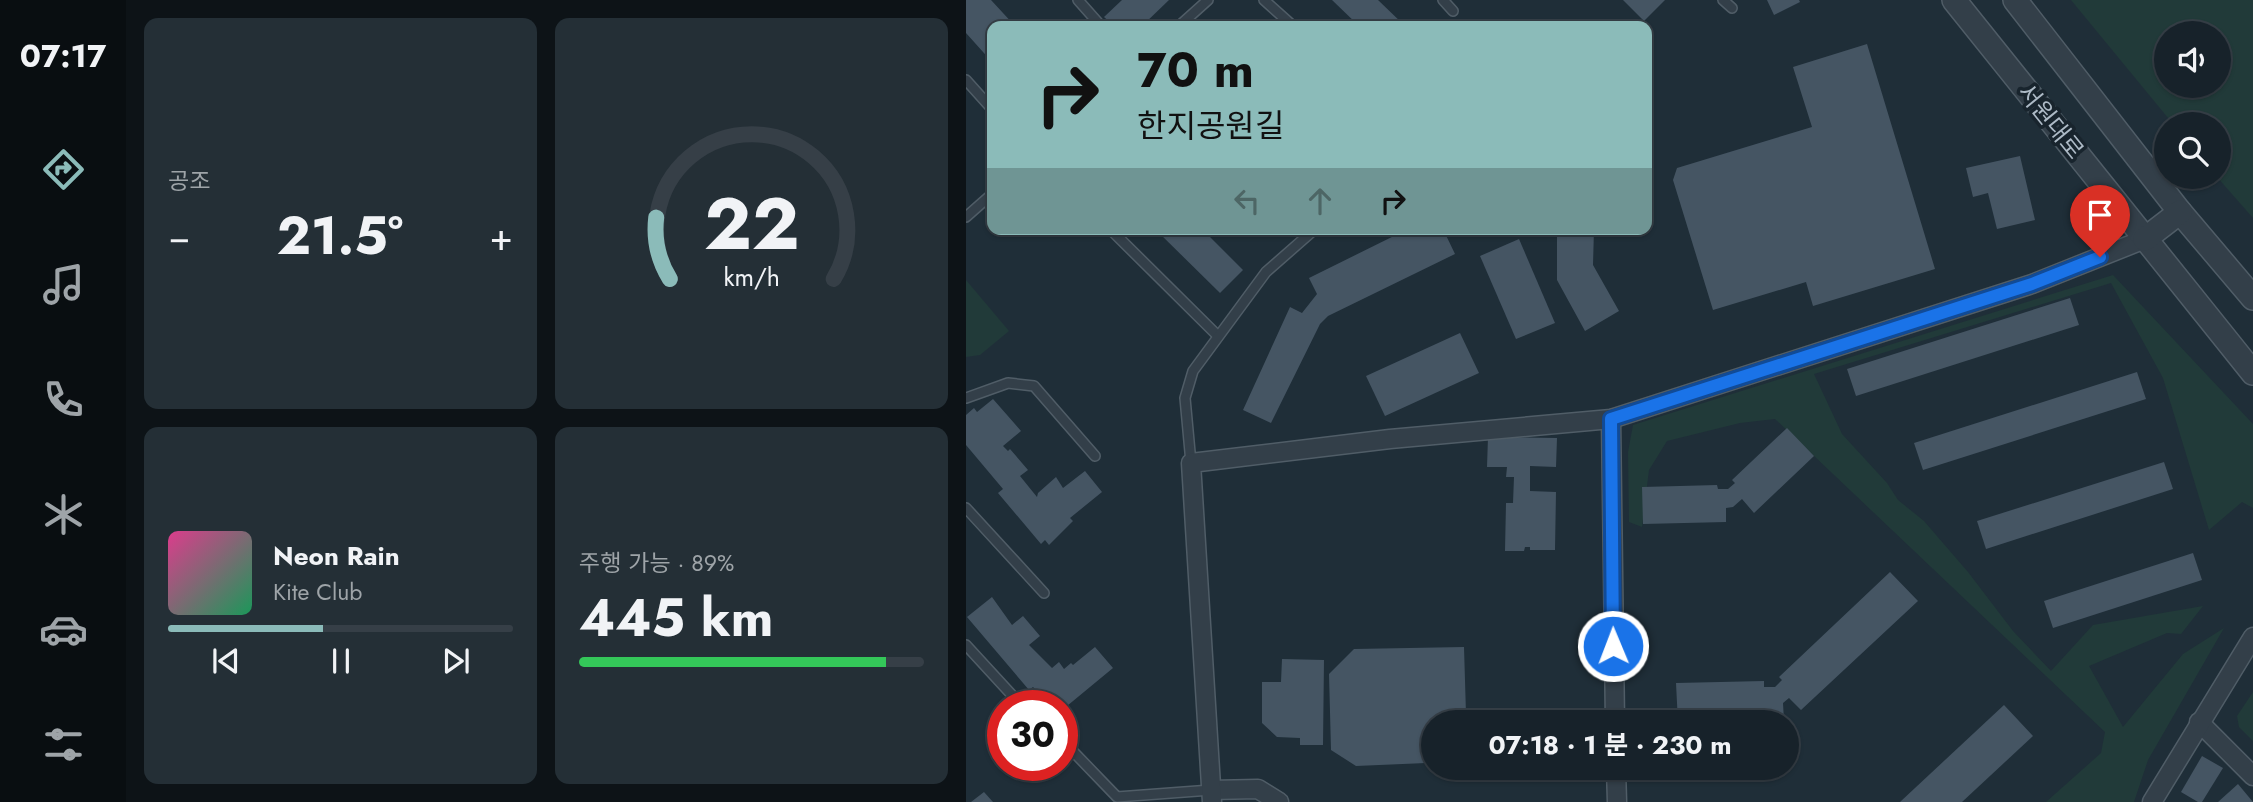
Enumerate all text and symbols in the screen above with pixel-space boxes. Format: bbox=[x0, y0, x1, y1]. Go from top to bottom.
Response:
map controls bbox=[2154, 21, 2231, 189]
button: sound bbox=[2154, 21, 2231, 98]
text: 07:17 bbox=[20, 33, 106, 79]
text: 70 m bbox=[1137, 35, 1254, 105]
icon: right bbox=[1022, 49, 1113, 140]
street label: 서원대로 bbox=[2010, 76, 2092, 166]
text: 한지공원길 bbox=[1137, 103, 1284, 149]
button: search bbox=[2154, 112, 2231, 189]
icon: directions bbox=[39, 145, 88, 194]
text: 공조 bbox=[168, 164, 210, 198]
text: 22 bbox=[704, 172, 799, 277]
icon: left bbox=[1228, 182, 1266, 220]
icon: ahead bbox=[1301, 182, 1339, 220]
icon: right bbox=[1374, 182, 1412, 220]
pin bbox=[2070, 185, 2130, 257]
icon: arrive bbox=[2081, 196, 2119, 234]
text: 21.5° bbox=[277, 198, 403, 274]
text: − bbox=[168, 209, 190, 264]
text: + bbox=[490, 209, 513, 264]
text: km/h bbox=[723, 259, 780, 295]
icon: music bbox=[39, 260, 88, 309]
icon: phone bbox=[39, 375, 88, 424]
icon: climate bbox=[39, 490, 88, 539]
text: Neon Rain bbox=[273, 537, 400, 575]
text: 주행 가능 · 89% bbox=[579, 546, 734, 580]
text: Kite Club bbox=[273, 575, 362, 609]
text: 445 km bbox=[579, 580, 773, 656]
icon: car bbox=[39, 605, 88, 654]
position arrow bbox=[1576, 609, 1650, 683]
icon: previous bbox=[207, 642, 245, 680]
icon: pause bbox=[322, 642, 360, 680]
icon: next bbox=[437, 642, 475, 680]
speed limit sign: 30 bbox=[987, 690, 1078, 781]
icon: filters bbox=[39, 720, 88, 769]
text: 07:18 · 1 분 · 230 m bbox=[1488, 726, 1732, 764]

